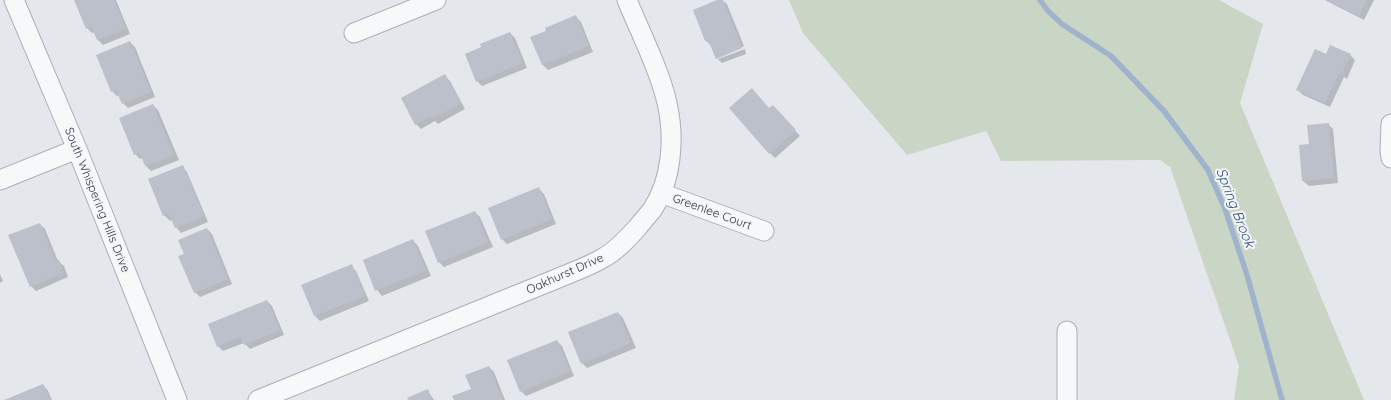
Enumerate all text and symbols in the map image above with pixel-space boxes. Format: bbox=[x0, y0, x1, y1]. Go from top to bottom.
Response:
street label: South Whispering Hills Drive bbox=[61, 125, 133, 275]
water label: Spring Brook bbox=[1212, 166, 1258, 250]
street label: Greenlee Court bbox=[670, 191, 754, 233]
street label: Oakhurst Drive bbox=[524, 251, 606, 297]

